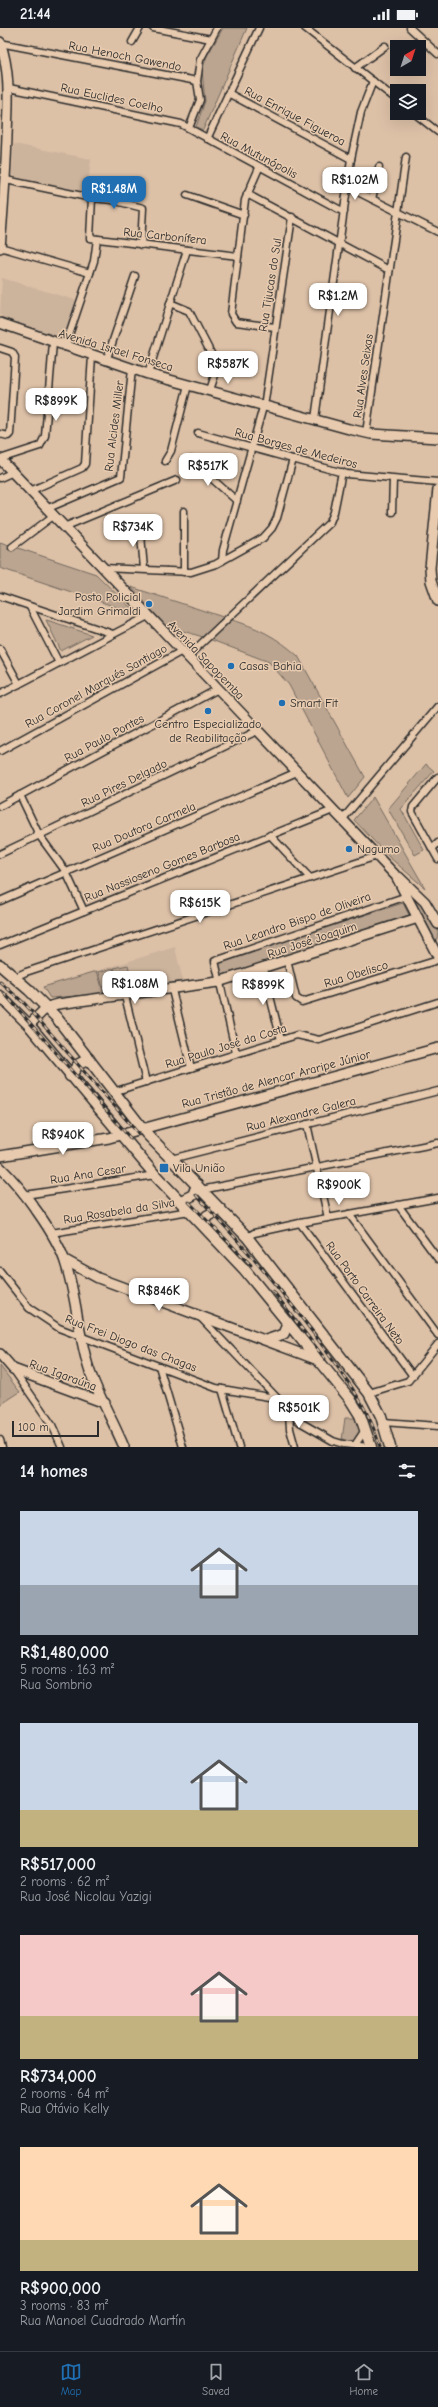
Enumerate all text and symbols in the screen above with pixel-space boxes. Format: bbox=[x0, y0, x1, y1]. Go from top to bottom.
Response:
text: 21:44 bbox=[20, 5, 51, 23]
street label: Rua Henoch Gawendo bbox=[67, 38, 183, 74]
north arrow bbox=[390, 40, 426, 76]
map controls bbox=[390, 40, 426, 120]
street label: Rua Euclides Coelho bbox=[59, 80, 165, 116]
street label: Rua Enrique Figueroa bbox=[242, 83, 348, 149]
button: layers bbox=[390, 84, 426, 120]
street label: Rua Mutunópolis bbox=[218, 129, 300, 181]
pin: R$1.02M bbox=[318, 167, 392, 201]
text: R$1.02M bbox=[331, 172, 379, 187]
pin: R$1.48M bbox=[77, 176, 151, 210]
text: R$1.48M bbox=[91, 181, 137, 196]
street label: Rua Carbonífera bbox=[123, 225, 207, 247]
street label: Rua Tijucas do Sul bbox=[256, 237, 284, 333]
pin: R$1.2M bbox=[305, 283, 371, 317]
text: R$1.2M bbox=[318, 288, 358, 303]
street label: Avenida Israel Fonseca bbox=[57, 326, 175, 374]
street label: Rua Alves Seixas bbox=[350, 333, 376, 419]
pin: R$587K bbox=[195, 351, 261, 385]
text: R$587K bbox=[207, 356, 249, 371]
street label: Rua Alcides Miller bbox=[101, 379, 127, 472]
pin: R$899K bbox=[23, 388, 89, 422]
text: R$899K bbox=[35, 393, 77, 408]
street label: Rua Borges de Medeiros bbox=[233, 425, 359, 471]
pin: R$517K bbox=[175, 453, 241, 487]
text: R$517K bbox=[188, 458, 228, 473]
pin: R$734K bbox=[100, 514, 166, 548]
text: R$734K bbox=[112, 519, 154, 534]
place label: Posto Policial Jardim Grimaldi bbox=[58, 590, 141, 618]
marker: Posto Policial Jardim Grimaldi bbox=[144, 599, 154, 609]
street label: Avenida Sapopemba bbox=[165, 618, 247, 702]
street label: Rua Coronel Marqués Santiago bbox=[23, 641, 169, 731]
place label: Casas Bahia bbox=[239, 659, 302, 673]
marker: Casas Bahia bbox=[226, 661, 236, 671]
place label: Smart Fit bbox=[290, 696, 339, 710]
marker: Smart Fit bbox=[277, 698, 287, 708]
marker: Centro Especializado de Reabilitação bbox=[203, 706, 213, 716]
street label: Rua Paulo Pontes bbox=[62, 711, 146, 765]
place label: Centro Especializado de Reabilitação bbox=[155, 717, 261, 745]
street label: Rua Pires Delgado bbox=[79, 756, 169, 810]
street label: Rua Doutora Carmela bbox=[90, 799, 198, 855]
street label: Rua Nassioseno Gomes Barbosa bbox=[82, 829, 242, 905]
place label: Nagumo bbox=[357, 842, 400, 856]
marker: Nagumo bbox=[344, 844, 354, 854]
street label: Rua Leandro Bispo de Oliveira bbox=[221, 889, 373, 953]
pin: R$615K bbox=[167, 890, 233, 924]
text: R$615K bbox=[179, 895, 221, 910]
street label: Rua José Joaquim bbox=[266, 919, 359, 961]
street label: Rua Obelisco bbox=[322, 958, 390, 990]
pin: R$1.08M bbox=[98, 971, 172, 1005]
pin: R$899K bbox=[230, 972, 296, 1006]
text: R$1.08M bbox=[111, 976, 159, 991]
text: R$899K bbox=[242, 977, 284, 992]
street label: Rua Paulo José da Costa bbox=[164, 1021, 288, 1071]
street label: Rua Tristão de Alencar Araripe Júnior bbox=[180, 1047, 372, 1111]
street label: Rua Alexandre Galera bbox=[245, 1094, 357, 1134]
pin: R$940K bbox=[30, 1122, 96, 1156]
text: R$940K bbox=[41, 1127, 85, 1142]
street label: Rua Ana Cesar bbox=[49, 1161, 127, 1187]
place label: Vila União bbox=[173, 1161, 225, 1175]
marker: Vila União bbox=[158, 1162, 170, 1174]
pin: R$900K bbox=[306, 1172, 372, 1206]
text: R$900K bbox=[317, 1177, 361, 1192]
street label: Rua Rosabela da Silva bbox=[62, 1195, 176, 1227]
street label: Rua Porto Carreira Neto bbox=[323, 1239, 407, 1347]
pin: R$846K bbox=[126, 1278, 192, 1312]
text: R$846K bbox=[138, 1283, 180, 1298]
street label: Rua Frei Diogo das Chagas bbox=[63, 1311, 199, 1375]
street label: Rua Igaraúna bbox=[28, 1356, 98, 1394]
pin: R$501K bbox=[266, 1395, 332, 1429]
text: R$501K bbox=[278, 1400, 320, 1415]
scale bar bbox=[12, 1419, 99, 1438]
text: 100 m bbox=[18, 1421, 49, 1434]
icon: filters bbox=[396, 1460, 418, 1482]
text: 14 homes bbox=[20, 1462, 87, 1481]
icon: home bbox=[183, 1537, 255, 1609]
text: R$1,480,000 bbox=[20, 1643, 109, 1662]
text: 5 rooms · 163 m² bbox=[20, 1662, 114, 1677]
text: Rua Sombrio bbox=[20, 1677, 92, 1692]
icon: home bbox=[183, 1749, 255, 1821]
text: R$517,000 bbox=[20, 1855, 96, 1874]
text: 2 rooms · 62 m² bbox=[20, 1874, 109, 1889]
text: Rua José Nicolau Yazigi bbox=[20, 1889, 152, 1904]
icon: home bbox=[183, 1961, 255, 2033]
text: R$734,000 bbox=[20, 2067, 97, 2086]
text: 2 rooms · 64 m² bbox=[20, 2086, 109, 2101]
text: Rua Otávio Kelly bbox=[20, 2101, 109, 2116]
icon: home bbox=[183, 2173, 255, 2245]
text: R$900,000 bbox=[20, 2279, 101, 2298]
text: 3 rooms · 83 m² bbox=[20, 2298, 108, 2313]
text: Rua Manoel Cuadrado Martín bbox=[20, 2313, 185, 2328]
tab: Map bbox=[60, 2361, 82, 2398]
tab: Saved bbox=[202, 2361, 230, 2398]
tab: Home bbox=[350, 2361, 378, 2398]

